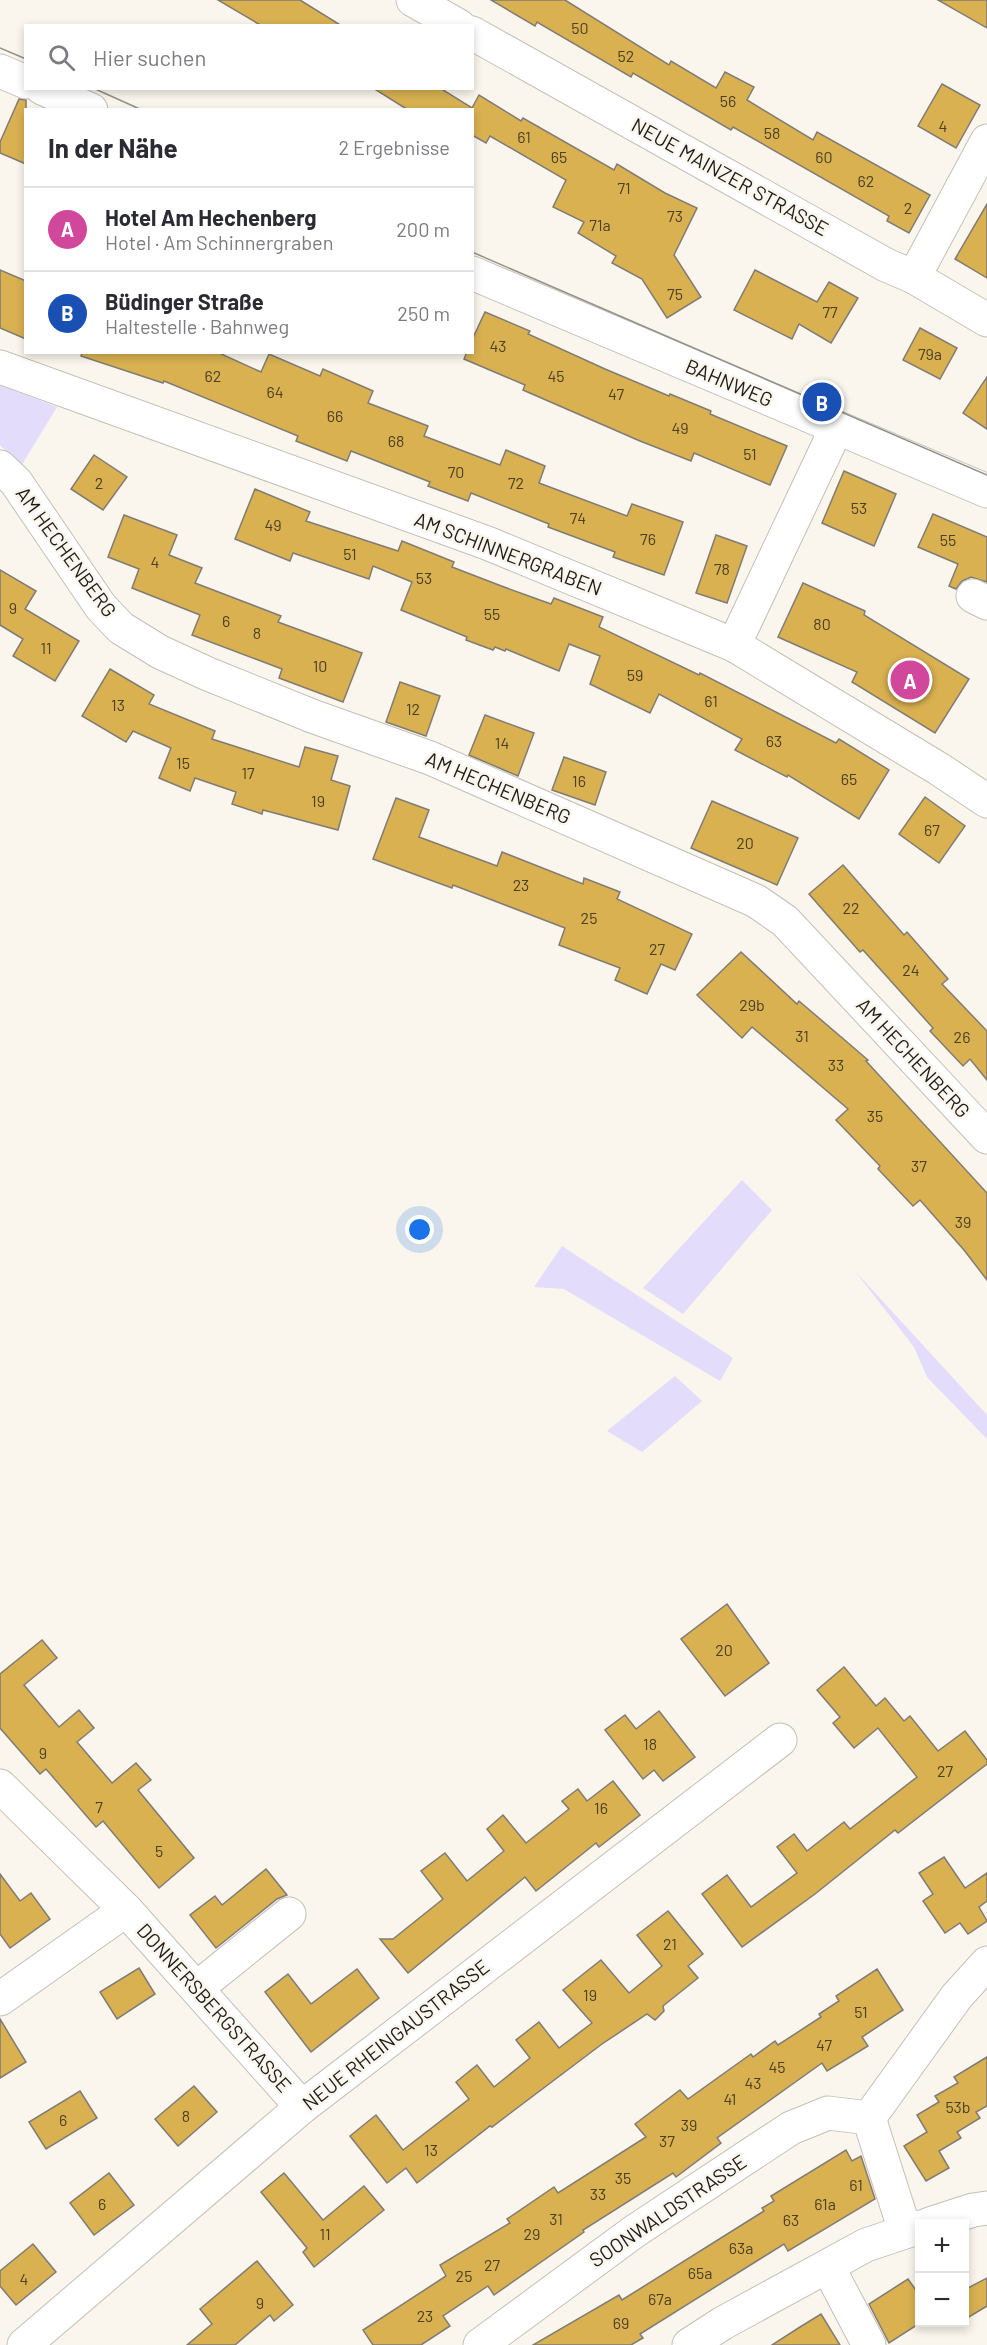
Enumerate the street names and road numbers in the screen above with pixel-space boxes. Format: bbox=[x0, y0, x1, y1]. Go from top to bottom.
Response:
street label: NEUE MAINZER STRASSE bbox=[628, 112, 833, 240]
street label: BAHNWEG bbox=[682, 353, 777, 411]
street label: AM HECHENBERG bbox=[11, 482, 122, 621]
street label: AM SCHINNERGRABEN bbox=[411, 506, 605, 600]
street label: AM HECHENBERG bbox=[422, 746, 575, 828]
street label: AM HECHENBERG bbox=[852, 992, 975, 1122]
street label: DONNERSBERGSTRASSE bbox=[133, 1918, 297, 2097]
street label: NEUE RHEINGAUSTRASSE bbox=[297, 1954, 493, 2115]
street label: SOONWALDSTRASSE bbox=[584, 2149, 750, 2272]

